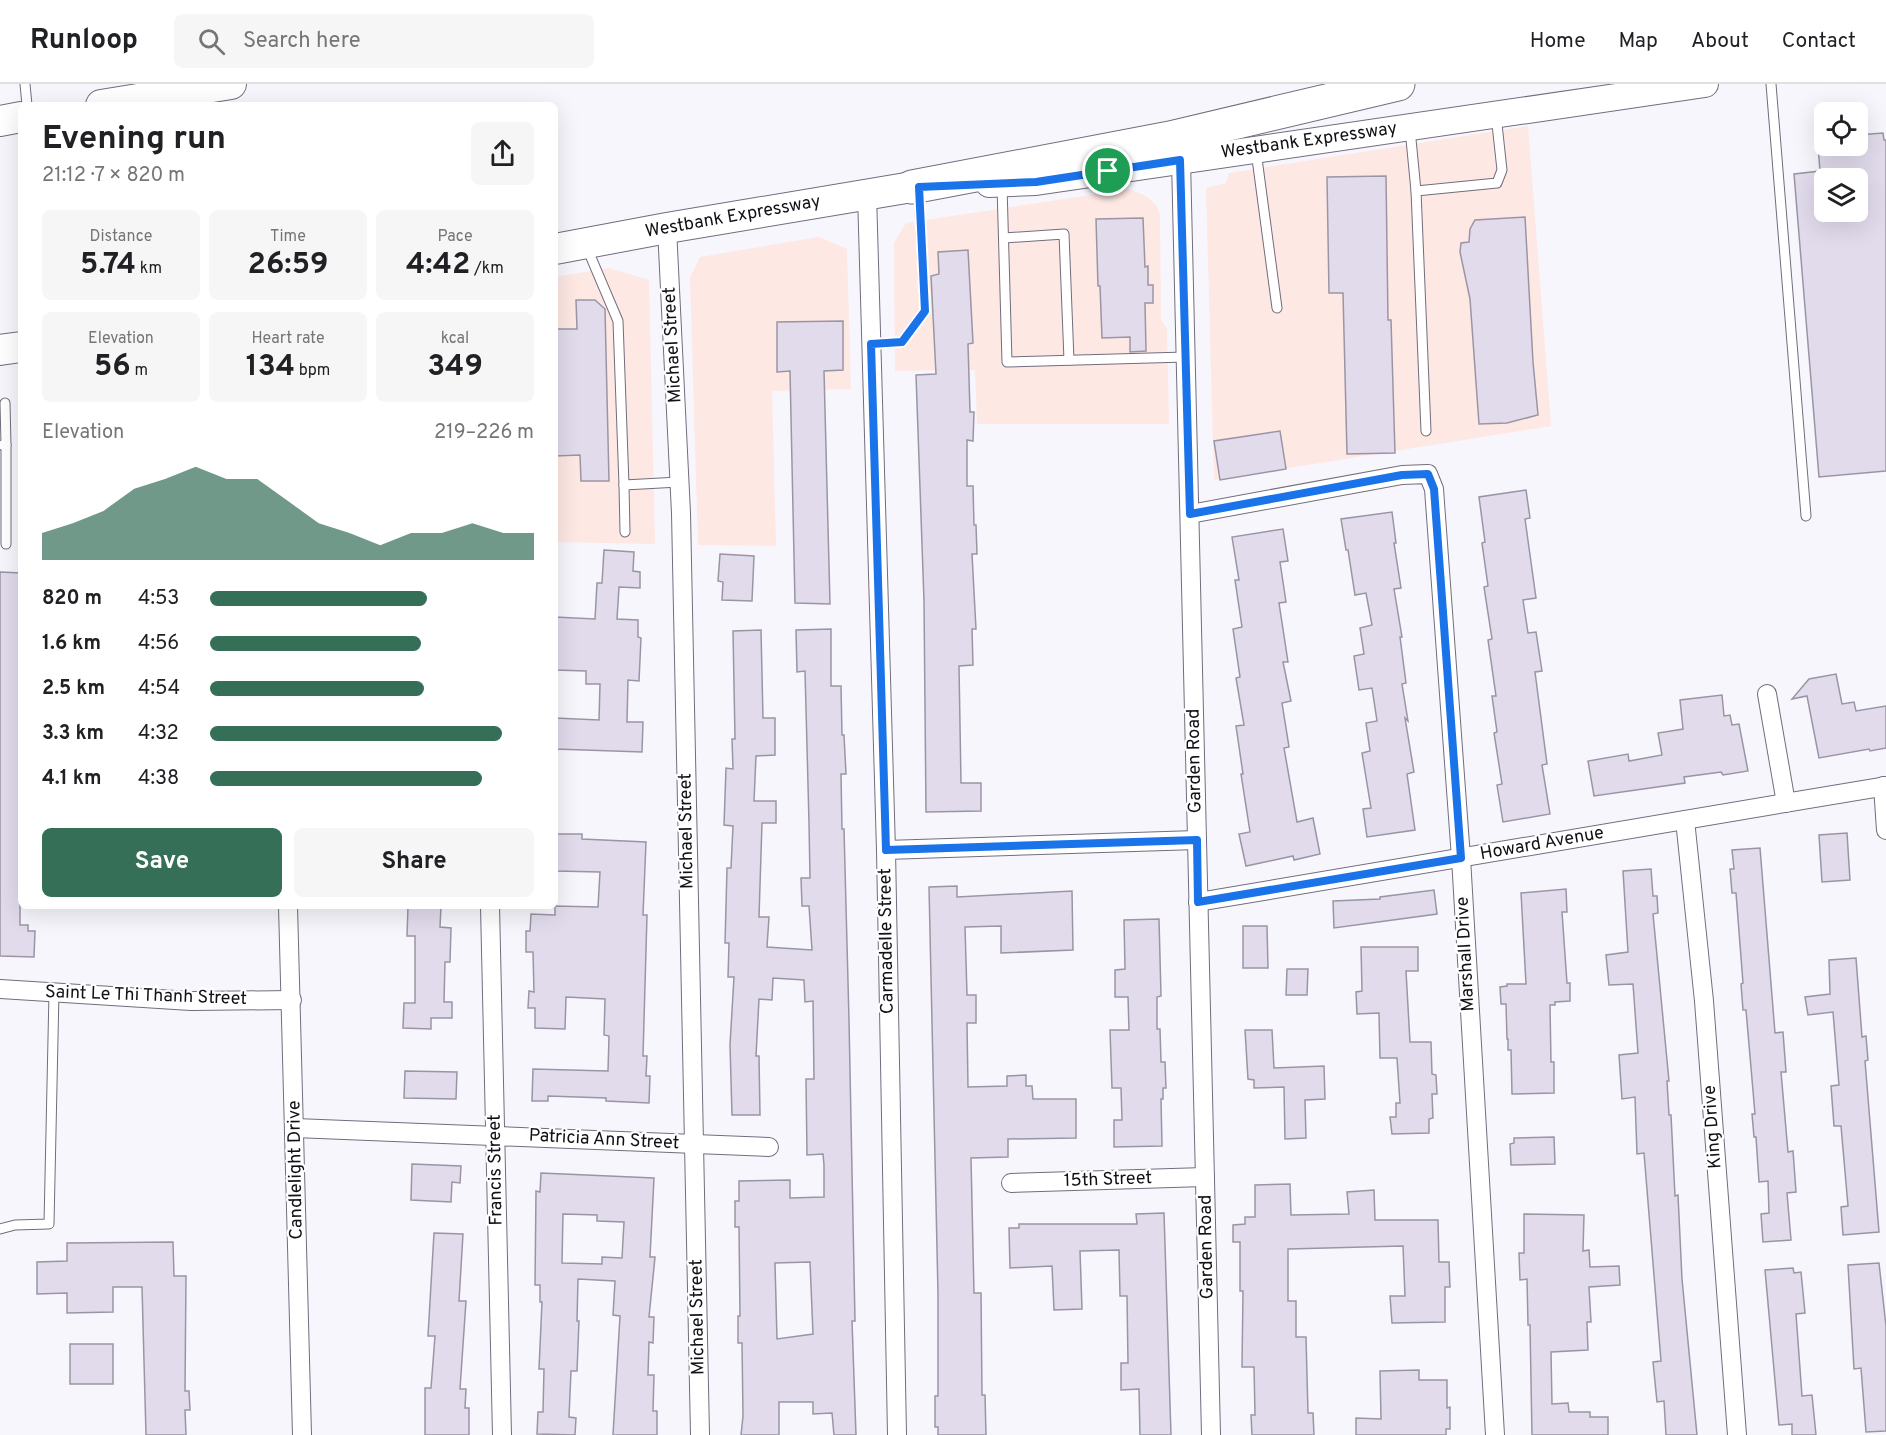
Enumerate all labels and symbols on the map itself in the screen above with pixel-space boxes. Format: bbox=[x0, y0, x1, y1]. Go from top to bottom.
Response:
street label: Westbank Expressway bbox=[1219, 117, 1399, 165]
pin bbox=[1082, 145, 1133, 196]
street label: Westbank Expressway bbox=[644, 190, 822, 244]
street label: Michael Street bbox=[658, 286, 688, 404]
street label: Garden Road bbox=[1183, 708, 1207, 814]
street label: Michael Street bbox=[674, 773, 700, 889]
street label: Howard Avenue bbox=[1478, 822, 1606, 866]
street label: Carmadelle Street bbox=[874, 868, 900, 1014]
street label: Marshall Drive bbox=[1452, 896, 1480, 1012]
street label: Saint Le Thi Thanh Street bbox=[45, 981, 247, 1011]
street label: King Drive bbox=[1699, 1084, 1727, 1170]
street label: Candlelight Drive bbox=[283, 1100, 309, 1240]
street label: Francis Street bbox=[484, 1114, 508, 1226]
street label: Patricia Ann Street bbox=[528, 1125, 680, 1155]
street label: 15th Street bbox=[1063, 1167, 1153, 1193]
street label: Garden Road bbox=[1195, 1194, 1219, 1300]
street label: Michael Street bbox=[685, 1259, 711, 1375]

